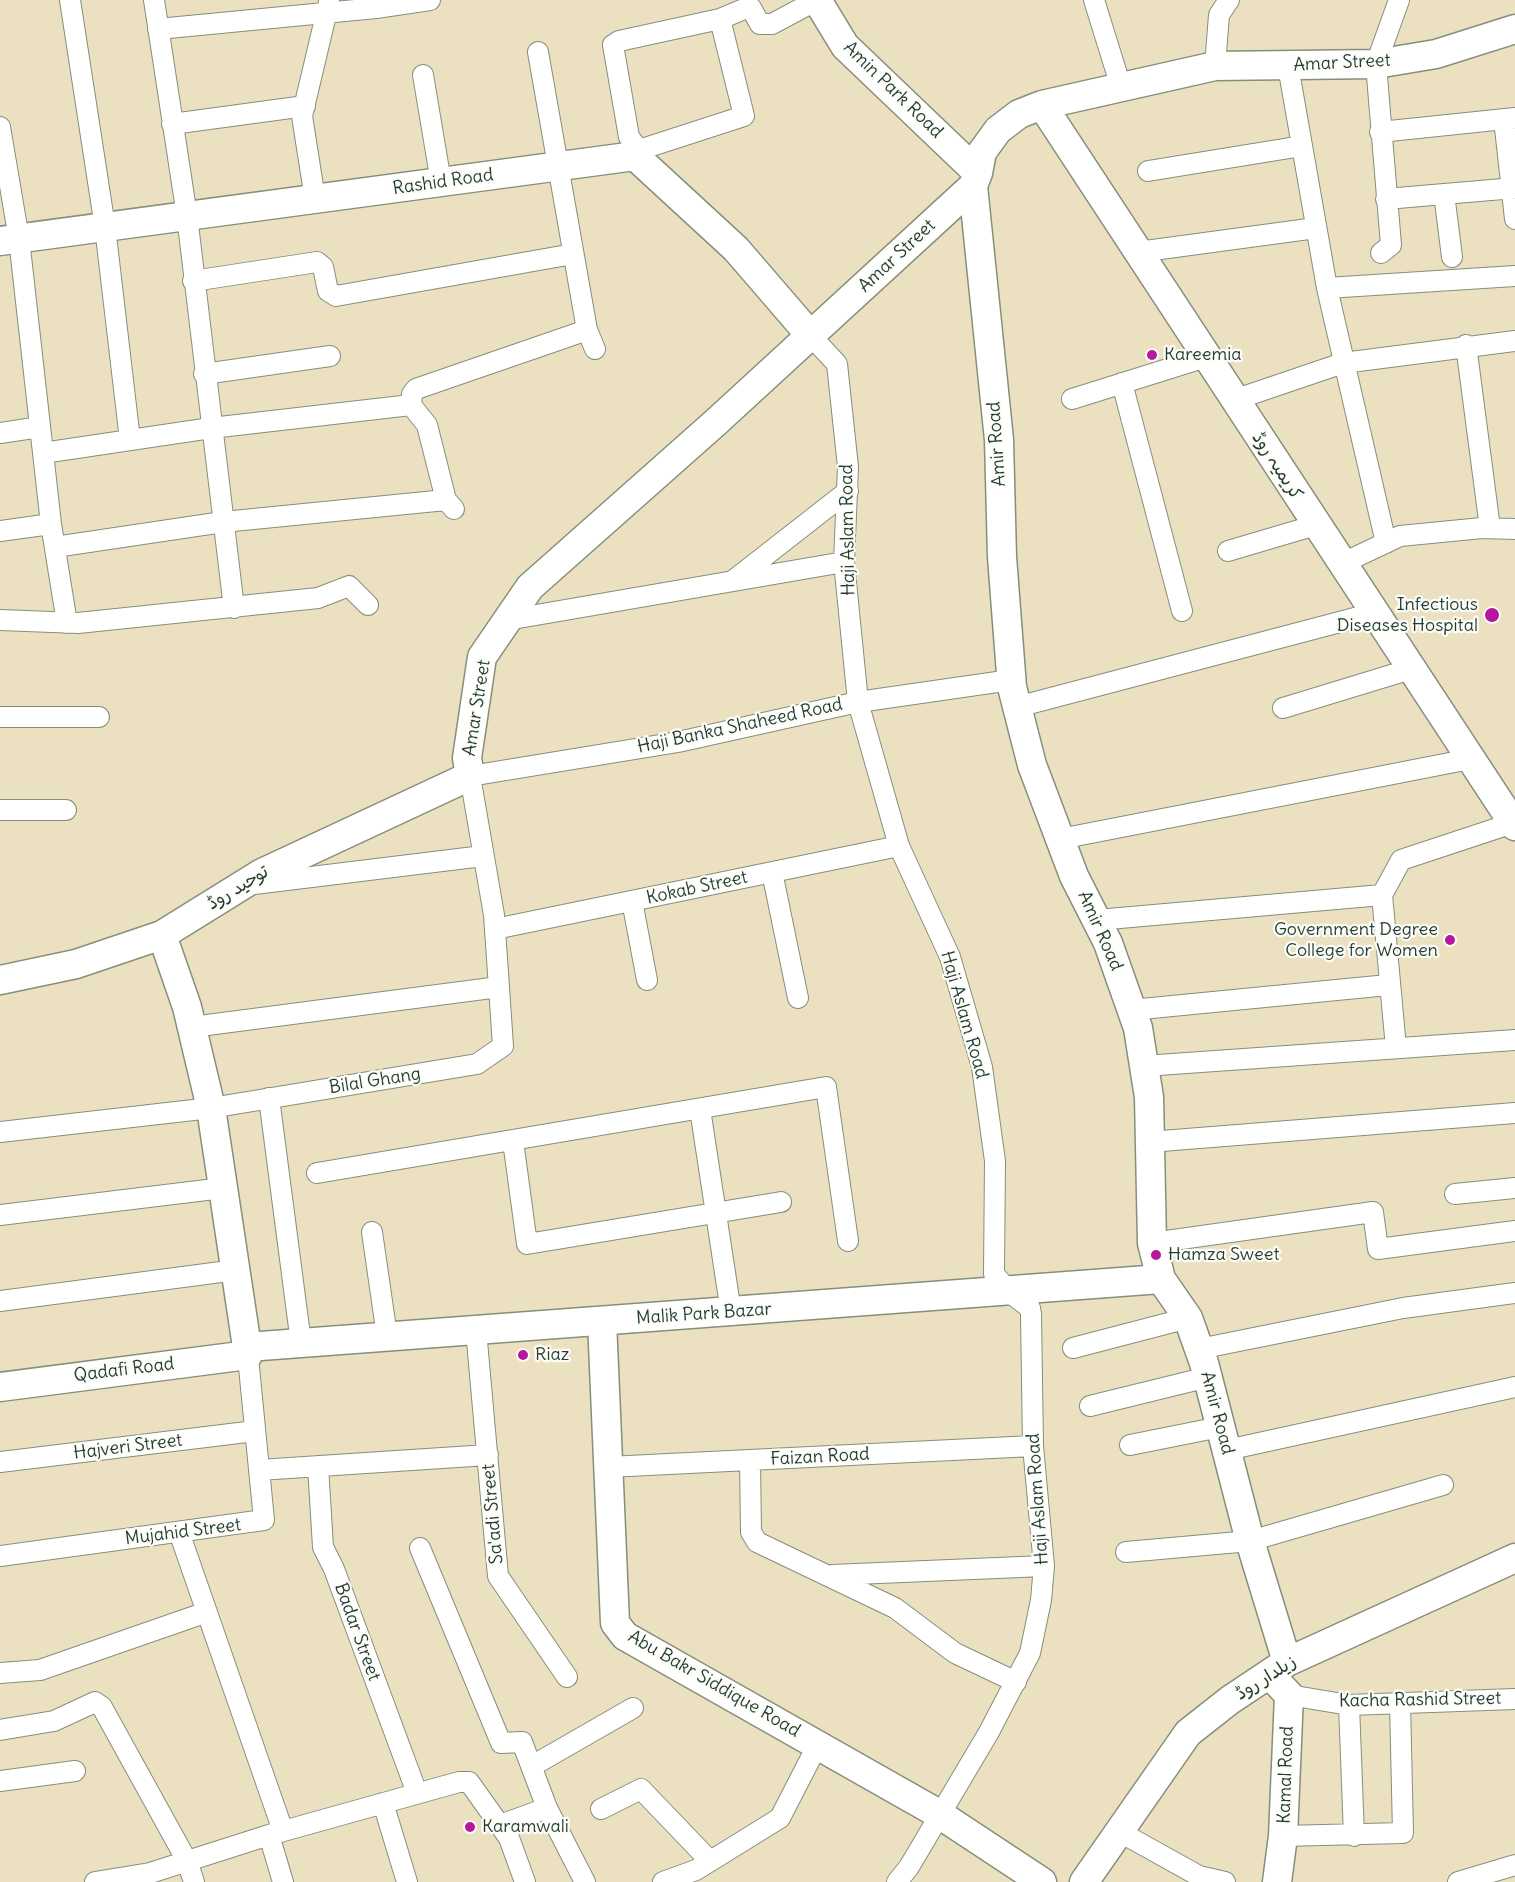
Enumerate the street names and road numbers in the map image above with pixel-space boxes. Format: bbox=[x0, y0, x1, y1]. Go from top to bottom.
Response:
street label: Amin Park Road bbox=[839, 37, 947, 143]
street label: Amar Street bbox=[1293, 50, 1391, 76]
street label: Rashid Road bbox=[391, 164, 495, 200]
street label: Amar Street bbox=[854, 215, 940, 297]
street label: Amir Road bbox=[983, 401, 1011, 487]
street label: کریمیہ روڈ bbox=[1247, 428, 1307, 504]
street label: Haji Aslam Road bbox=[836, 464, 860, 596]
street label: Amar Street bbox=[459, 658, 495, 758]
street label: Haji Banka Shaheed Road bbox=[635, 694, 845, 758]
street label: توحید روڈ bbox=[203, 861, 273, 915]
street label: Kokab Street bbox=[645, 867, 749, 909]
street label: Amir Road bbox=[1073, 888, 1127, 974]
street label: Haji Aslam Road bbox=[935, 949, 993, 1081]
street label: Bilal Ghang bbox=[328, 1063, 422, 1099]
street label: Malik Park Bazar bbox=[635, 1298, 773, 1330]
street label: Qadafi Road bbox=[73, 1353, 175, 1387]
street label: Amir Road bbox=[1196, 1369, 1238, 1457]
street label: Hajveri Street bbox=[72, 1430, 184, 1464]
street label: Haji Aslam Road bbox=[1023, 1432, 1053, 1566]
street label: Faizan Road bbox=[770, 1444, 870, 1470]
street label: Sa'adi Street bbox=[478, 1463, 508, 1565]
street label: Mujahid Street bbox=[124, 1514, 242, 1550]
street label: Badar Street bbox=[329, 1580, 385, 1684]
street label: Abu Bakr Siddique Road bbox=[624, 1626, 804, 1742]
street label: زیلدار روڈ bbox=[1232, 1651, 1300, 1705]
street label: Kacha Rashid Street bbox=[1339, 1688, 1501, 1712]
street label: Kamal Road bbox=[1273, 1726, 1299, 1824]

